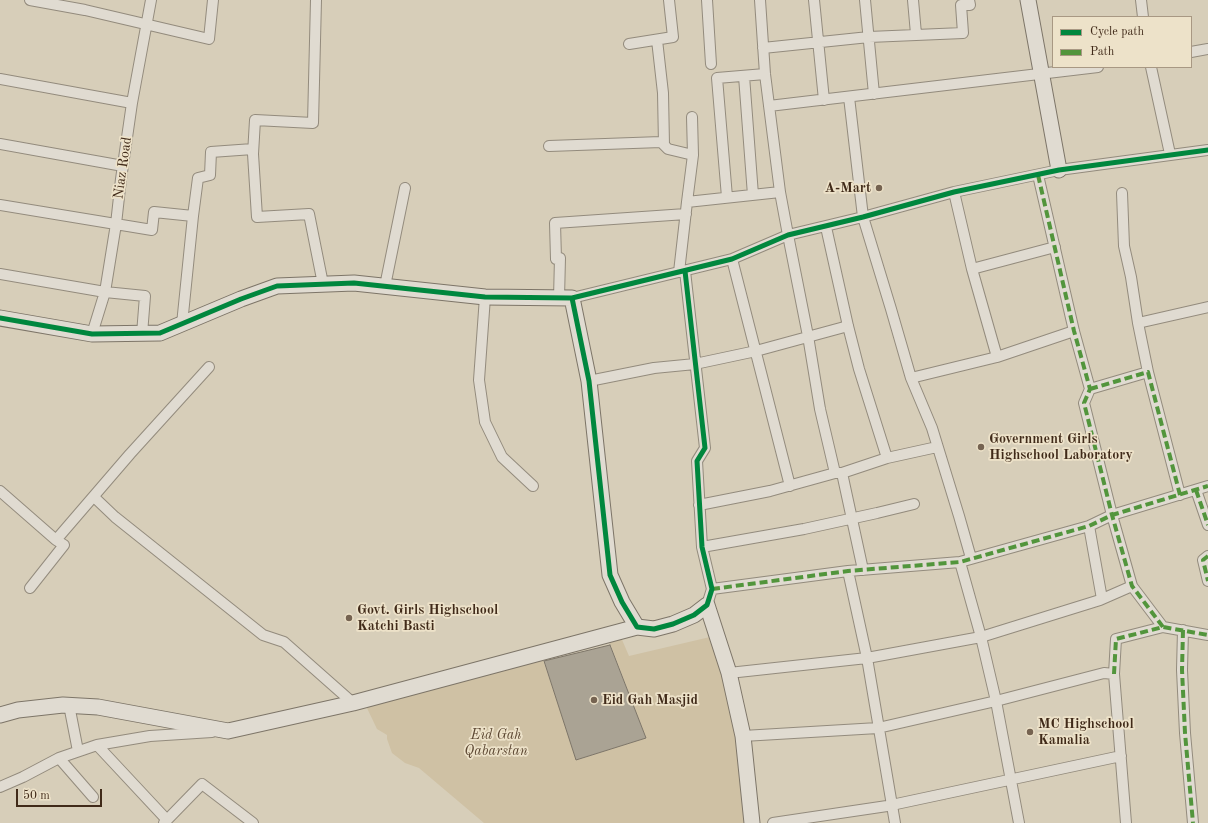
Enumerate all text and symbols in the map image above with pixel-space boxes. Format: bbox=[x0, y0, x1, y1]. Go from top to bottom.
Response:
legend bbox=[1052, 16, 1192, 68]
text: Cycle path bbox=[1090, 26, 1144, 38]
text: Path bbox=[1090, 46, 1114, 58]
street label: Niaz Road bbox=[110, 136, 136, 200]
place label: A-Mart bbox=[825, 180, 871, 196]
marker: A-Mart bbox=[874, 183, 884, 193]
place label: Government Girls Highschool Laboratory bbox=[989, 431, 1133, 464]
marker: Government Girls Highschool Laboratory bbox=[976, 442, 986, 452]
place label: Govt. Girls Highschool Katchi Basti bbox=[357, 602, 498, 634]
marker: Govt. Girls Highschool Katchi Basti bbox=[344, 613, 354, 623]
place label: Eid Gah Masjid bbox=[602, 692, 698, 708]
marker: Eid Gah Masjid bbox=[589, 695, 599, 705]
place label: MC Highschool Kamalia bbox=[1038, 716, 1134, 748]
park label: Eid Gah Qabarstan bbox=[464, 727, 528, 760]
marker: MC Highschool Kamalia bbox=[1025, 727, 1035, 737]
scale bar bbox=[18, 781, 104, 807]
text: 50 m bbox=[23, 790, 50, 802]

